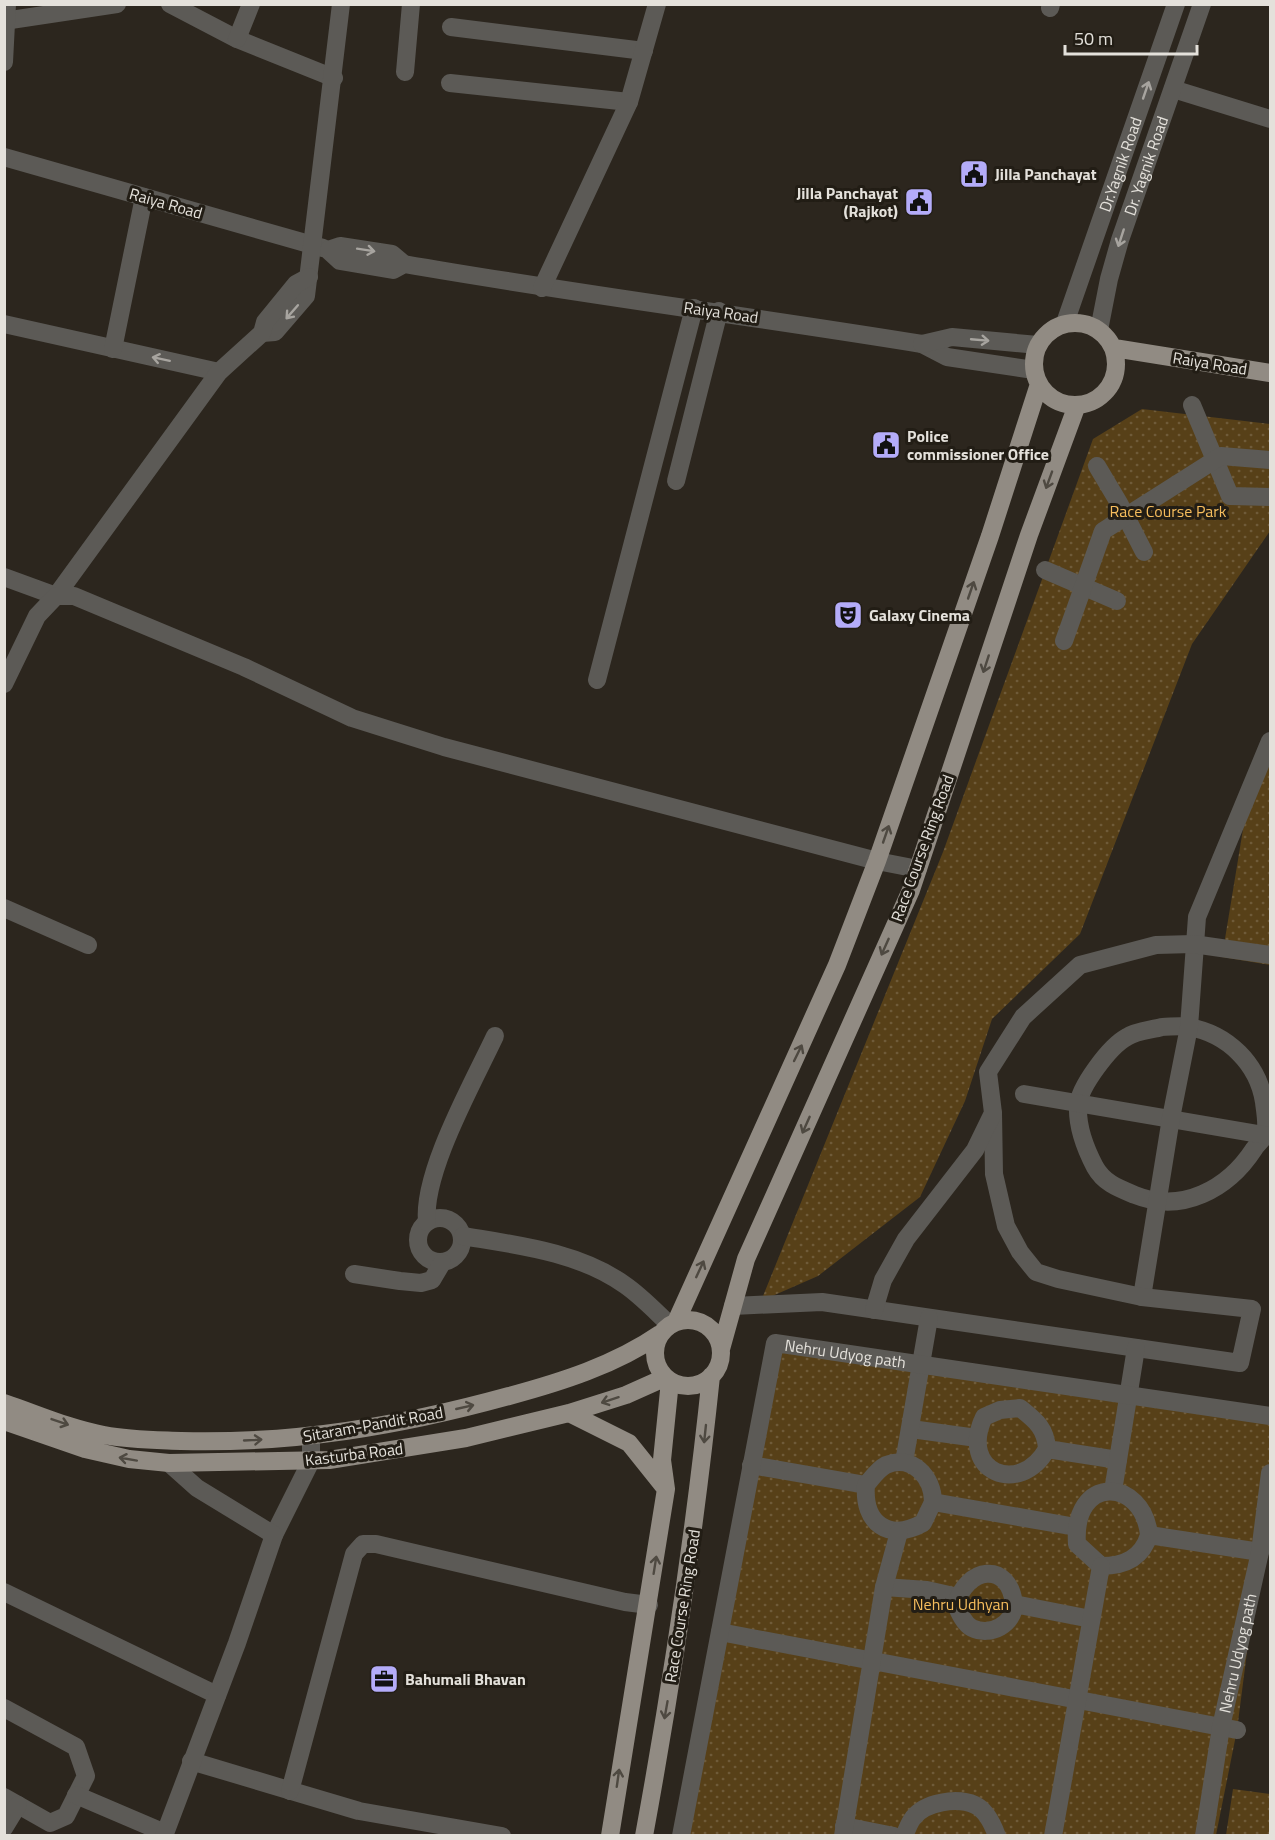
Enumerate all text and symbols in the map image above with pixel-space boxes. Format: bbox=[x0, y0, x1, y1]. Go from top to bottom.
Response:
scale bar bbox=[1065, 18, 1197, 56]
text: 50 m bbox=[1074, 25, 1113, 52]
one-way arrow bbox=[1142, 81, 1153, 100]
street label: Dr. Yagnik Road bbox=[1117, 113, 1174, 219]
street label: Dr.Yagnik Road bbox=[1093, 114, 1148, 215]
public building icon: Jilla Panchayat bbox=[958, 158, 990, 190]
place label: Jilla Panchayat bbox=[995, 162, 1097, 186]
street label: Raiya Road bbox=[127, 181, 205, 225]
place label: Jilla Panchayat (Rajkot) bbox=[796, 181, 898, 223]
public building icon: Jilla Panchayat (Rajkot) bbox=[903, 186, 935, 218]
one-way arrow bbox=[1115, 228, 1126, 247]
one-way arrow bbox=[356, 245, 376, 256]
street label: Raiya Road bbox=[682, 295, 760, 329]
one-way arrow bbox=[285, 304, 299, 319]
one-way arrow bbox=[969, 335, 989, 346]
street label: Raiya Road bbox=[1171, 345, 1249, 381]
one-way arrow bbox=[152, 353, 171, 365]
place label: Police commissioner Office bbox=[907, 424, 1049, 466]
public building icon: Police commissioner Office bbox=[870, 429, 902, 461]
one-way arrow bbox=[1043, 470, 1054, 489]
park label: Race Course Park bbox=[1109, 499, 1227, 523]
one-way arrow bbox=[966, 581, 977, 600]
theatre icon: Galaxy Cinema bbox=[832, 599, 864, 631]
place label: Galaxy Cinema bbox=[869, 603, 970, 627]
one-way arrow bbox=[979, 654, 990, 673]
street label: Race Course Ring Road bbox=[884, 771, 960, 925]
one-way arrow bbox=[882, 825, 893, 843]
one-way arrow bbox=[879, 937, 891, 955]
one-way arrow bbox=[792, 1045, 804, 1063]
one-way arrow bbox=[800, 1115, 811, 1133]
one-way arrow bbox=[694, 1261, 706, 1279]
street label: Nehru Udyog path bbox=[783, 1333, 908, 1374]
one-way arrow bbox=[601, 1395, 620, 1406]
street label: Sitaram-Pandit Road bbox=[301, 1400, 445, 1448]
one-way arrow bbox=[456, 1401, 475, 1413]
one-way arrow bbox=[50, 1418, 69, 1429]
one-way arrow bbox=[699, 1424, 710, 1443]
one-way arrow bbox=[242, 1435, 262, 1446]
street label: Kasturba Road bbox=[303, 1436, 405, 1472]
one-way arrow bbox=[119, 1453, 139, 1464]
street label: Race Course Ring Road bbox=[658, 1528, 706, 1684]
one-way arrow bbox=[649, 1555, 660, 1575]
street label: Nehru Udyog path bbox=[1212, 1591, 1262, 1715]
park label: Nehru Udhyan bbox=[913, 1592, 1009, 1616]
office icon: Bahumali Bhavan bbox=[368, 1663, 400, 1695]
place label: Bahumali Bhavan bbox=[405, 1667, 526, 1691]
one-way arrow bbox=[660, 1700, 671, 1720]
one-way arrow bbox=[613, 1768, 624, 1788]

